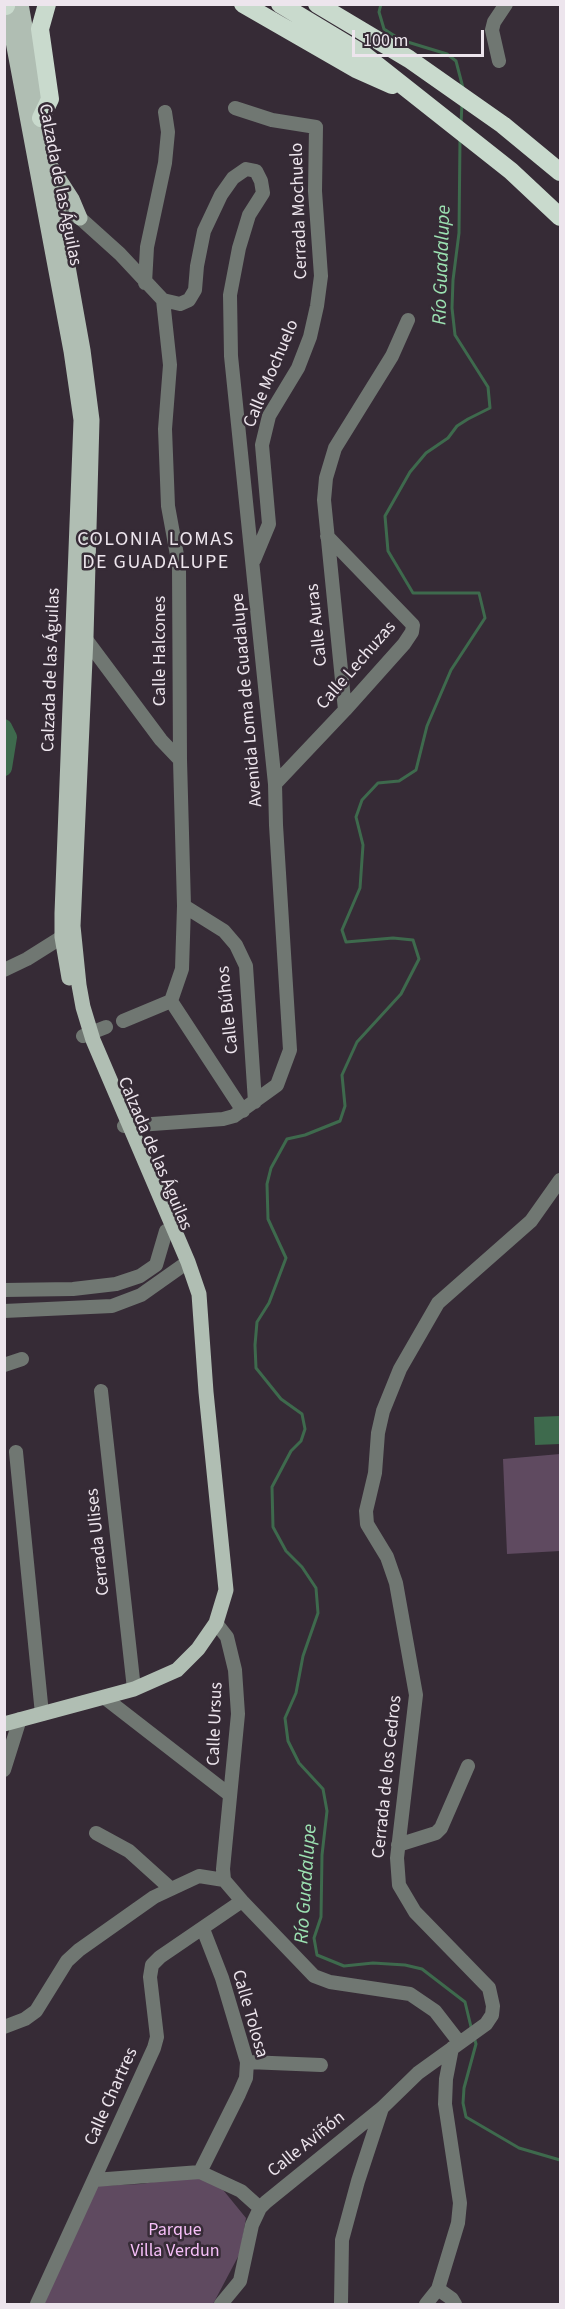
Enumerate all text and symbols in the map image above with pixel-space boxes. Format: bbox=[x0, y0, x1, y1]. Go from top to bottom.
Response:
scale bar bbox=[355, 18, 487, 56]
text: 100 m bbox=[363, 28, 408, 53]
street label: Calzada de las Águilas bbox=[33, 102, 85, 268]
street label: Cerrada Mochuelo bbox=[287, 142, 313, 280]
water label: Río Guadalupe bbox=[429, 205, 457, 325]
street label: Calle Mochuelo bbox=[240, 317, 304, 431]
district label: COLONIA LOMAS DE GUADALUPE bbox=[77, 529, 235, 576]
street label: Calle Auras bbox=[303, 583, 333, 667]
street label: Calzada de las Águilas bbox=[38, 587, 66, 753]
street label: Avenida Loma de Guadalupe bbox=[228, 592, 268, 808]
street label: Calle Halcones bbox=[150, 596, 172, 706]
street label: Calle Lechuzas bbox=[313, 617, 401, 715]
street label: Calle Búhos bbox=[214, 965, 244, 1055]
street label: Calzada de las Águilas bbox=[112, 1074, 196, 1234]
street label: Cerrada Ulises bbox=[83, 1487, 115, 1597]
street label: Calle Ursus bbox=[204, 1682, 228, 1766]
street label: Cerrada de los Cedros bbox=[369, 1695, 407, 1859]
water label: Río Guadalupe bbox=[291, 1823, 323, 1945]
street label: Calle Tolosa bbox=[226, 1968, 272, 2060]
street label: Calle Chartres bbox=[81, 2045, 143, 2149]
street label: Calle Aviñón bbox=[264, 2107, 350, 2183]
park label: Parque Villa Verdun bbox=[130, 2220, 220, 2262]

